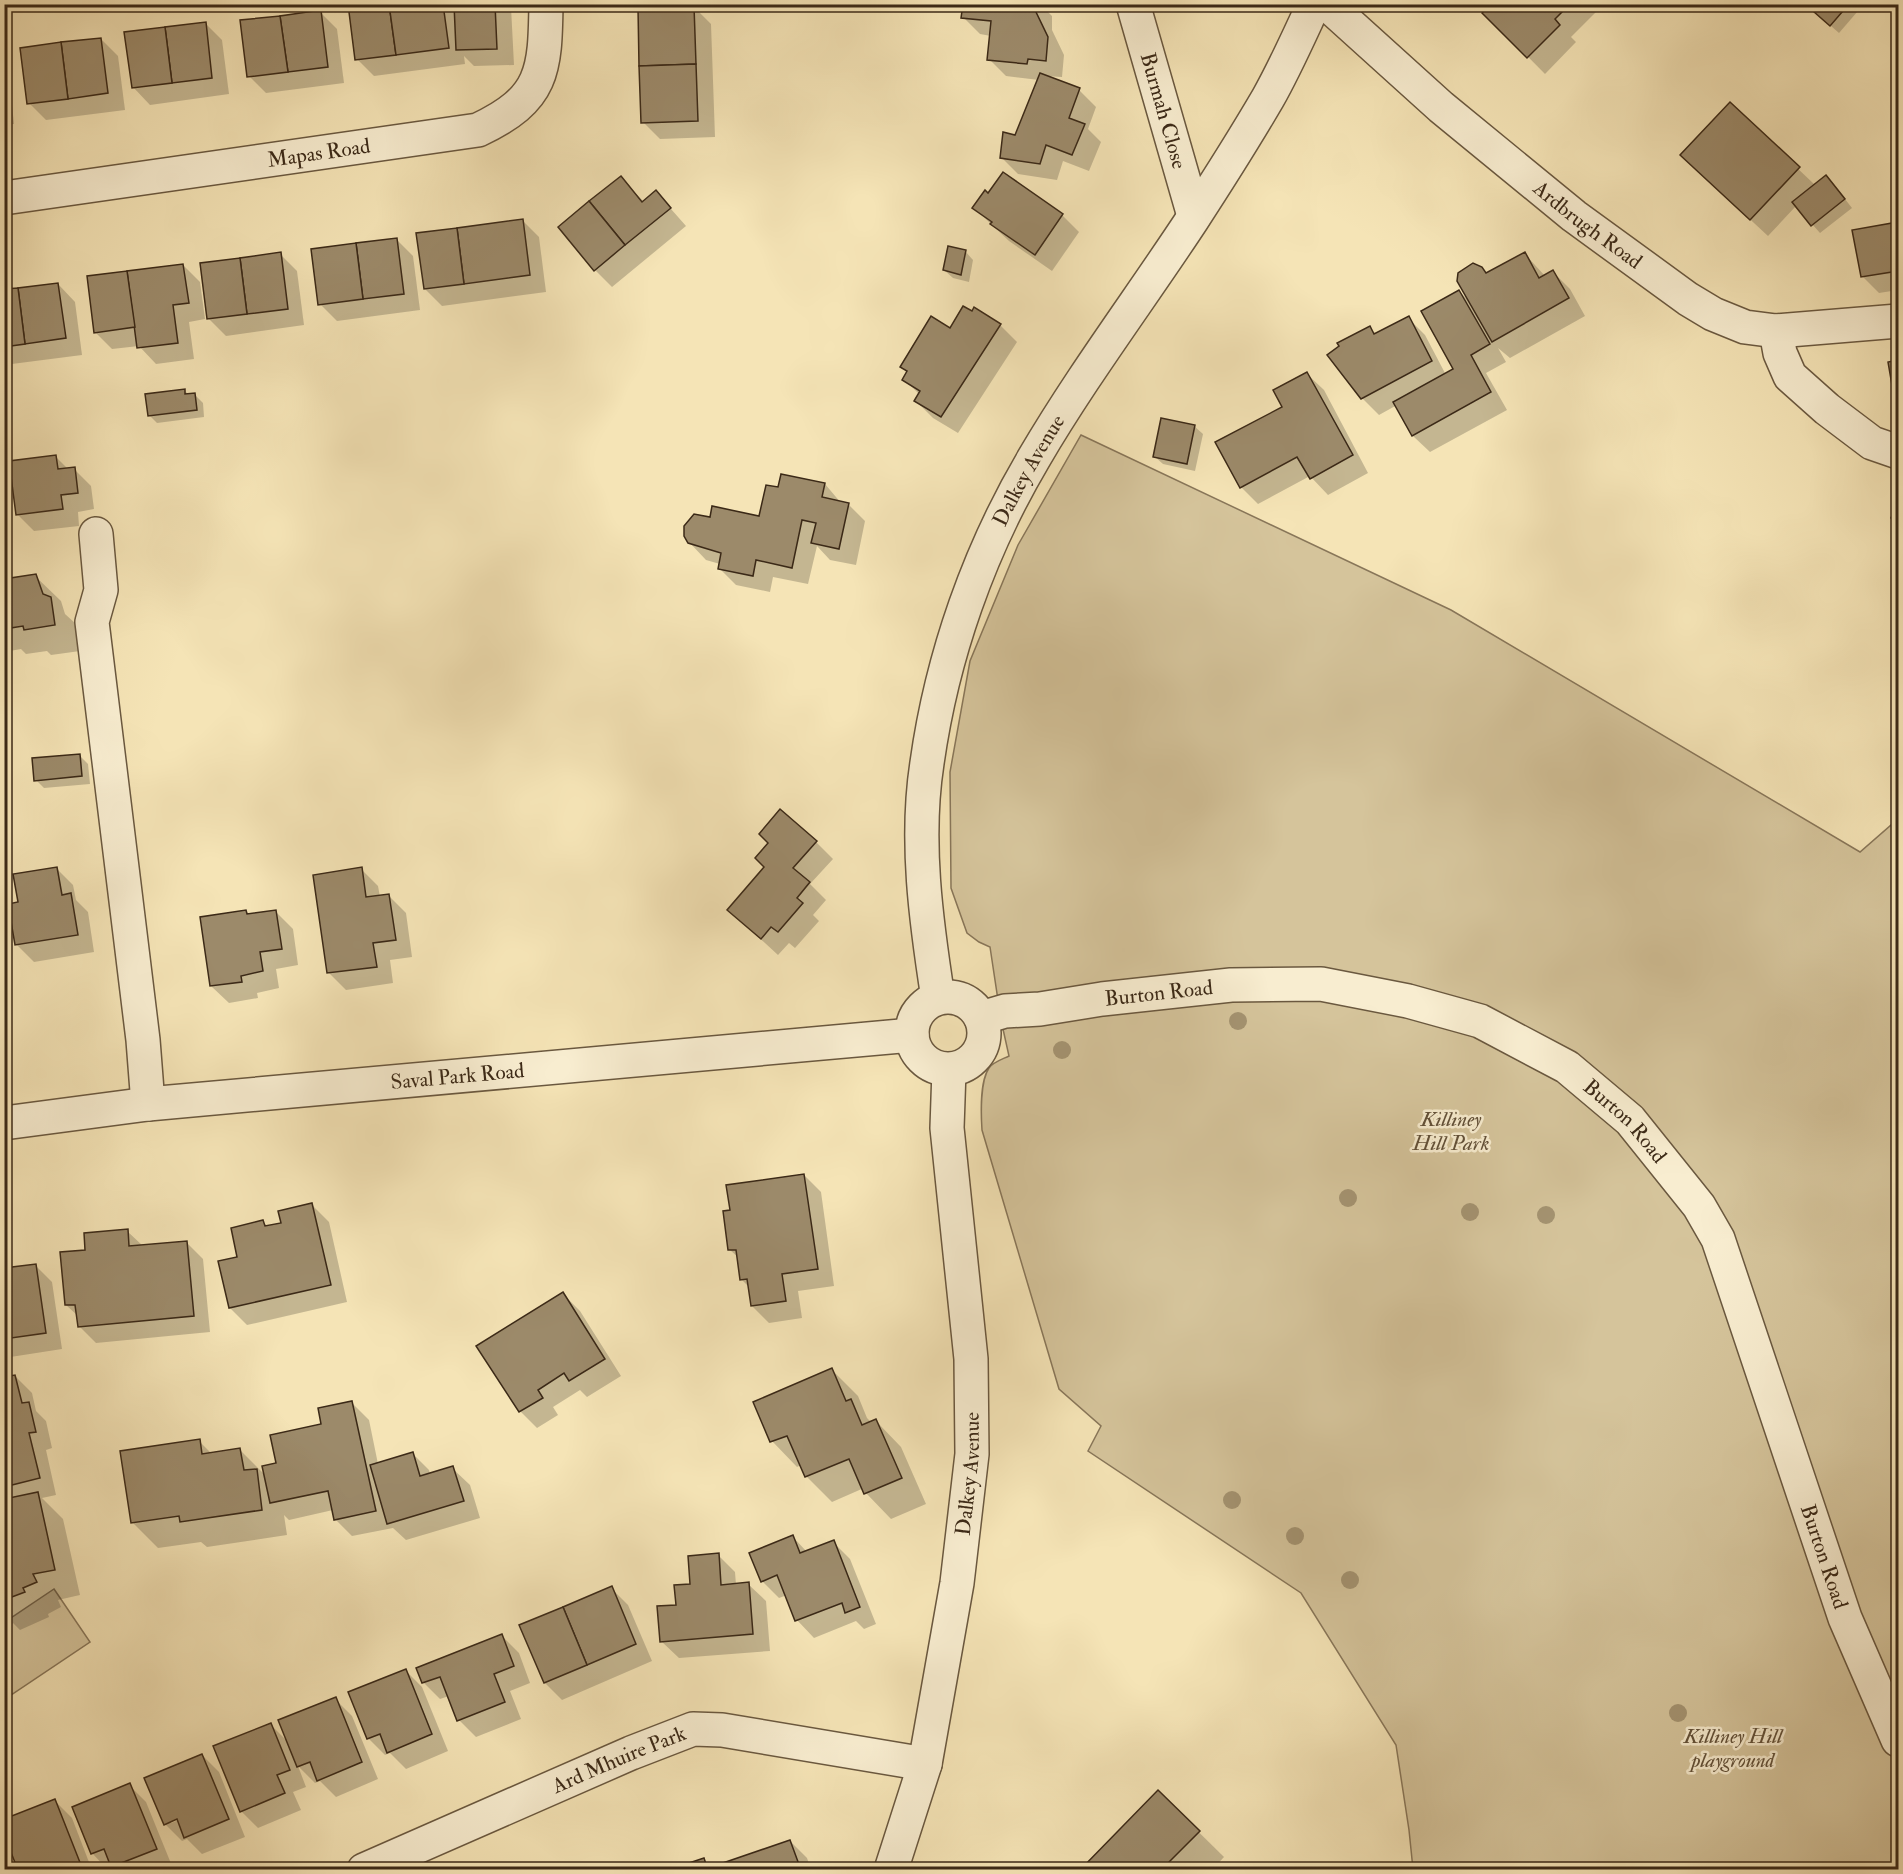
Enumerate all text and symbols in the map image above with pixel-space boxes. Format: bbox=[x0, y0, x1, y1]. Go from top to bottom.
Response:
street label: Burmah Close bbox=[1134, 49, 1193, 172]
street label: Mapas Road bbox=[266, 132, 373, 174]
street label: Ardbrugh Road bbox=[1527, 174, 1648, 275]
street label: Dalkey Avenue bbox=[986, 409, 1071, 531]
street label: Burton Road bbox=[1103, 973, 1215, 1012]
street label: Saval Park Road bbox=[390, 1057, 526, 1096]
street label: Burton Road bbox=[1578, 1073, 1673, 1169]
park label: Killiney Hill Park bbox=[1412, 1106, 1489, 1157]
street label: Dalkey Avenue bbox=[949, 1412, 986, 1537]
street label: Burton Road bbox=[1794, 1501, 1855, 1613]
street label: Ard Mhuire Park bbox=[547, 1720, 690, 1800]
park label: Killiney Hill playground bbox=[1683, 1723, 1784, 1774]

